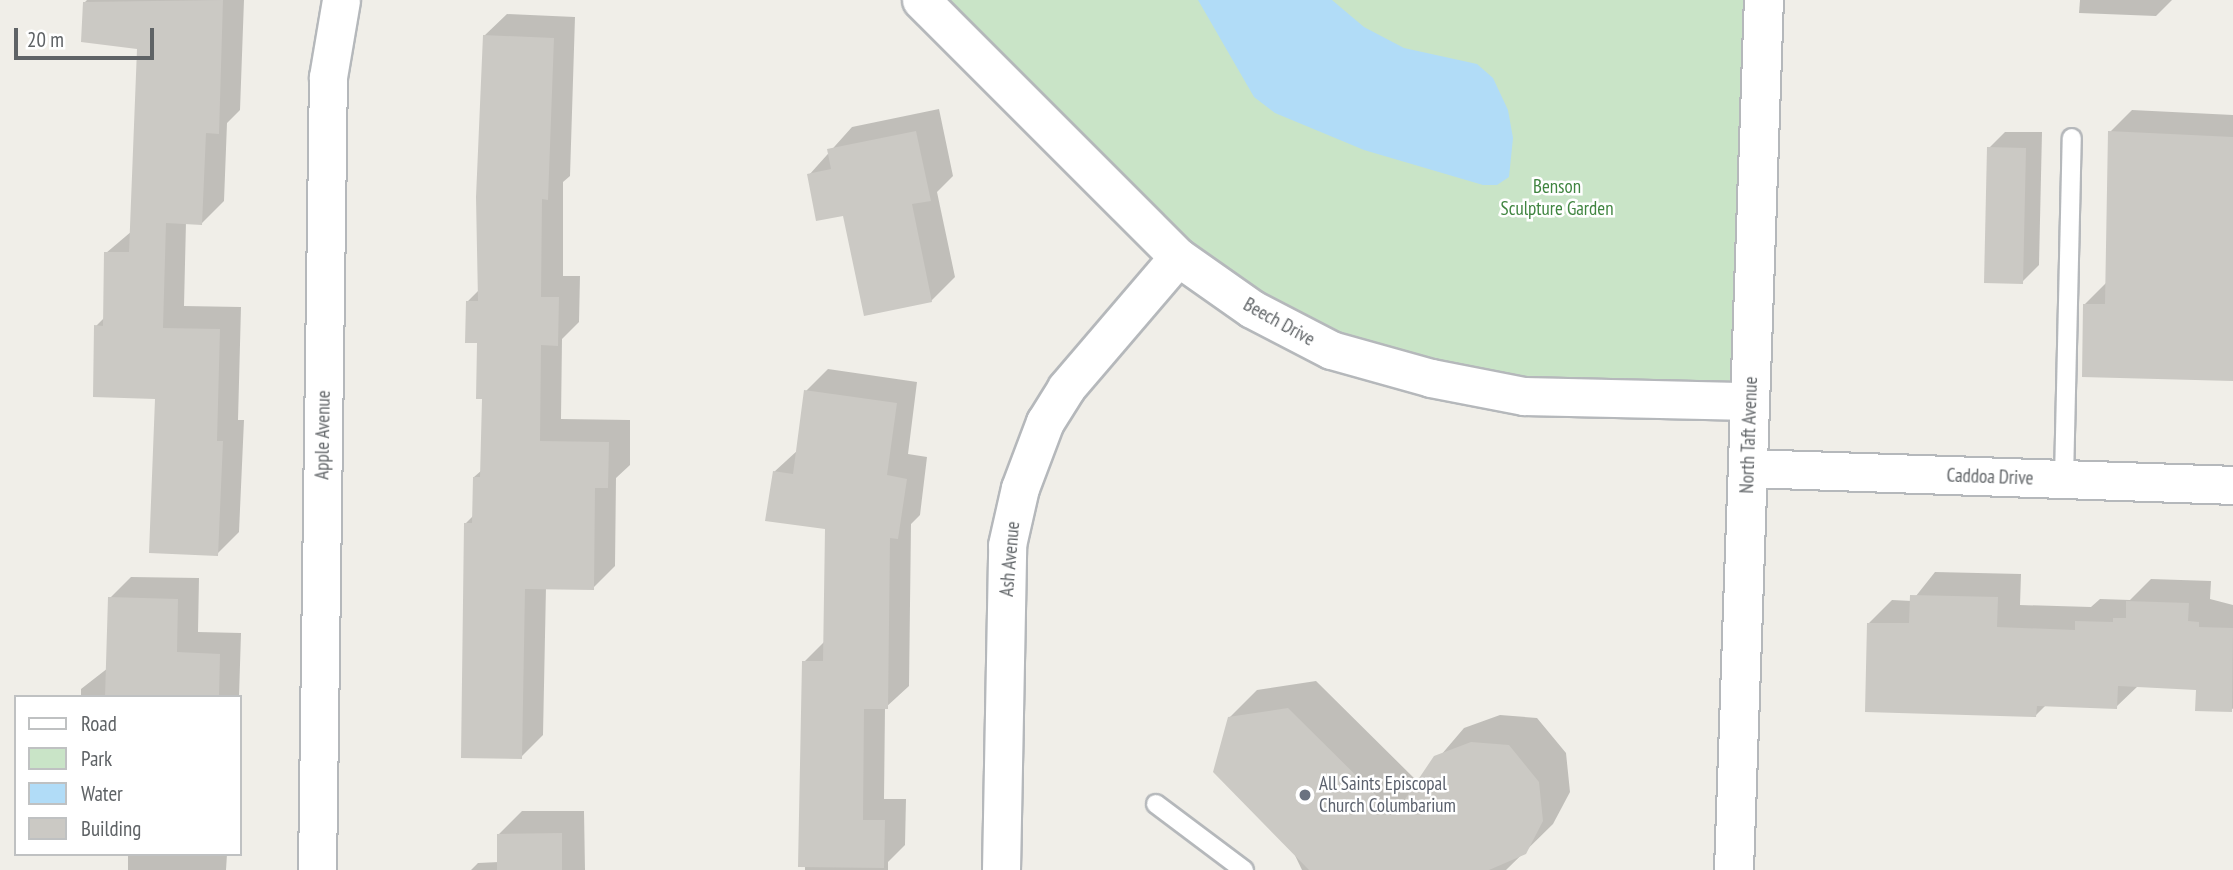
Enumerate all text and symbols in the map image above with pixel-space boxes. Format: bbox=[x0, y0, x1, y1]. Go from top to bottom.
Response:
scale bar bbox=[18, 14, 158, 58]
text: 20 m bbox=[27, 26, 64, 53]
park label: Benson Sculpture Garden bbox=[1501, 176, 1613, 220]
street label: Beech Drive bbox=[1239, 293, 1319, 351]
street label: North Taft Avenue bbox=[1736, 376, 1762, 494]
street label: Apple Avenue bbox=[311, 390, 335, 480]
street label: Caddoa Drive bbox=[1946, 464, 2034, 490]
street label: Ash Avenue bbox=[995, 520, 1025, 598]
legend bbox=[14, 695, 242, 856]
text: Road bbox=[81, 710, 117, 737]
text: Park bbox=[81, 745, 112, 772]
place label: All Saints Episcopal Church Columbarium bbox=[1319, 773, 1456, 817]
text: Water bbox=[81, 780, 123, 807]
marker: All Saints Episcopal Church Columbarium bbox=[1297, 787, 1313, 803]
text: Building bbox=[81, 815, 141, 842]

